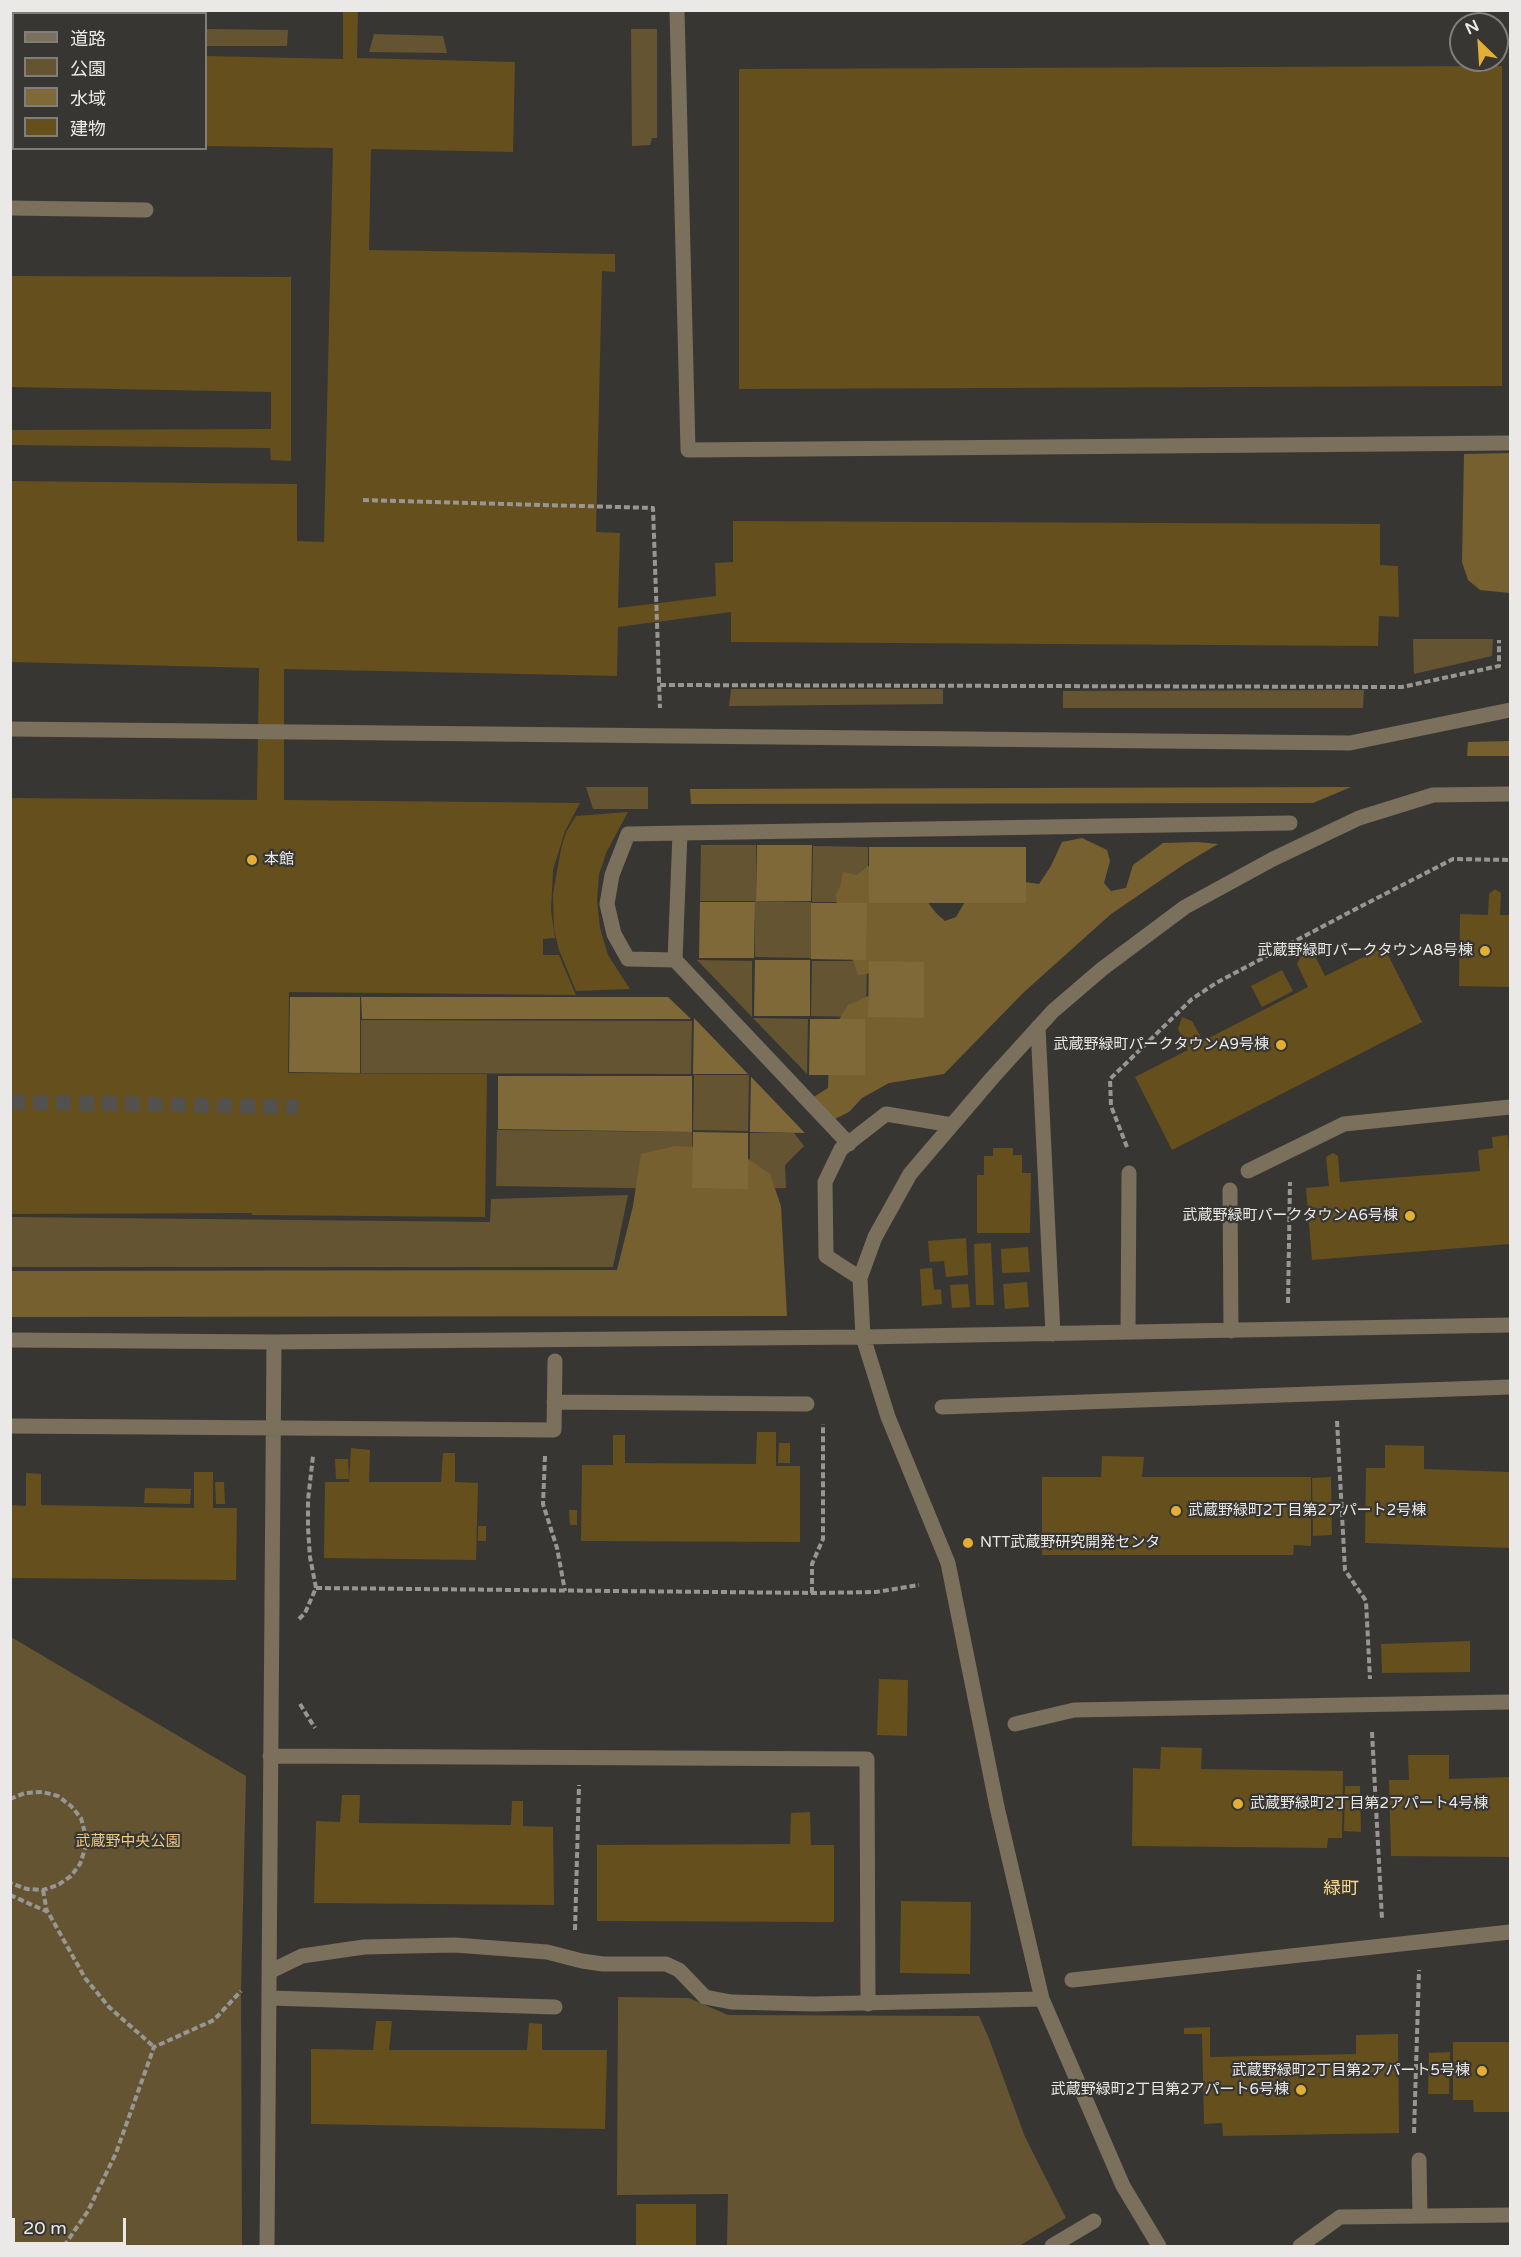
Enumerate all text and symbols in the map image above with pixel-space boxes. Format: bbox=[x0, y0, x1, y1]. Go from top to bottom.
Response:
legend bbox=[12, 12, 207, 150]
north arrow bbox=[1449, 12, 1509, 72]
text: N bbox=[1462, 16, 1482, 39]
text: 道路 bbox=[70, 28, 106, 50]
text: 公園 bbox=[70, 58, 106, 80]
text: 水域 bbox=[70, 88, 106, 110]
text: 建物 bbox=[70, 118, 106, 140]
place label: 本館 bbox=[264, 851, 294, 869]
marker: 本館 bbox=[245, 853, 259, 867]
place label: 武蔵野緑町パークタウンA8号棟 bbox=[1257, 942, 1473, 960]
marker: 武蔵野緑町パークタウンA8号棟 bbox=[1478, 944, 1492, 958]
place label: 武蔵野緑町パークタウンA9号棟 bbox=[1053, 1036, 1269, 1054]
marker: 武蔵野緑町パークタウンA9号棟 bbox=[1274, 1038, 1288, 1052]
place label: 武蔵野緑町パークタウンA6号棟 bbox=[1182, 1207, 1398, 1225]
marker: 武蔵野緑町パークタウンA6号棟 bbox=[1403, 1209, 1417, 1223]
place label: 武蔵野緑町2丁目第2アパート2号棟 bbox=[1188, 1502, 1426, 1520]
marker: 武蔵野緑町2丁目第2アパート2号棟 bbox=[1169, 1504, 1183, 1518]
place label: NTT武蔵野研究開発センタ bbox=[980, 1534, 1160, 1552]
marker: NTT武蔵野研究開発センタ bbox=[961, 1536, 975, 1550]
place label: 武蔵野緑町2丁目第2アパート4号棟 bbox=[1250, 1795, 1488, 1813]
marker: 武蔵野緑町2丁目第2アパート4号棟 bbox=[1231, 1797, 1245, 1811]
park label: 武蔵野中央公園 bbox=[76, 1833, 180, 1851]
district label: 緑町 bbox=[1323, 1878, 1359, 1900]
place label: 武蔵野緑町2丁目第2アパート5号棟 bbox=[1232, 2062, 1470, 2080]
marker: 武蔵野緑町2丁目第2アパート5号棟 bbox=[1475, 2064, 1489, 2078]
place label: 武蔵野緑町2丁目第2アパート6号棟 bbox=[1051, 2081, 1289, 2099]
marker: 武蔵野緑町2丁目第2アパート6号棟 bbox=[1294, 2083, 1308, 2097]
scale bar bbox=[15, 2206, 129, 2244]
text: 20 m bbox=[23, 2217, 67, 2239]

